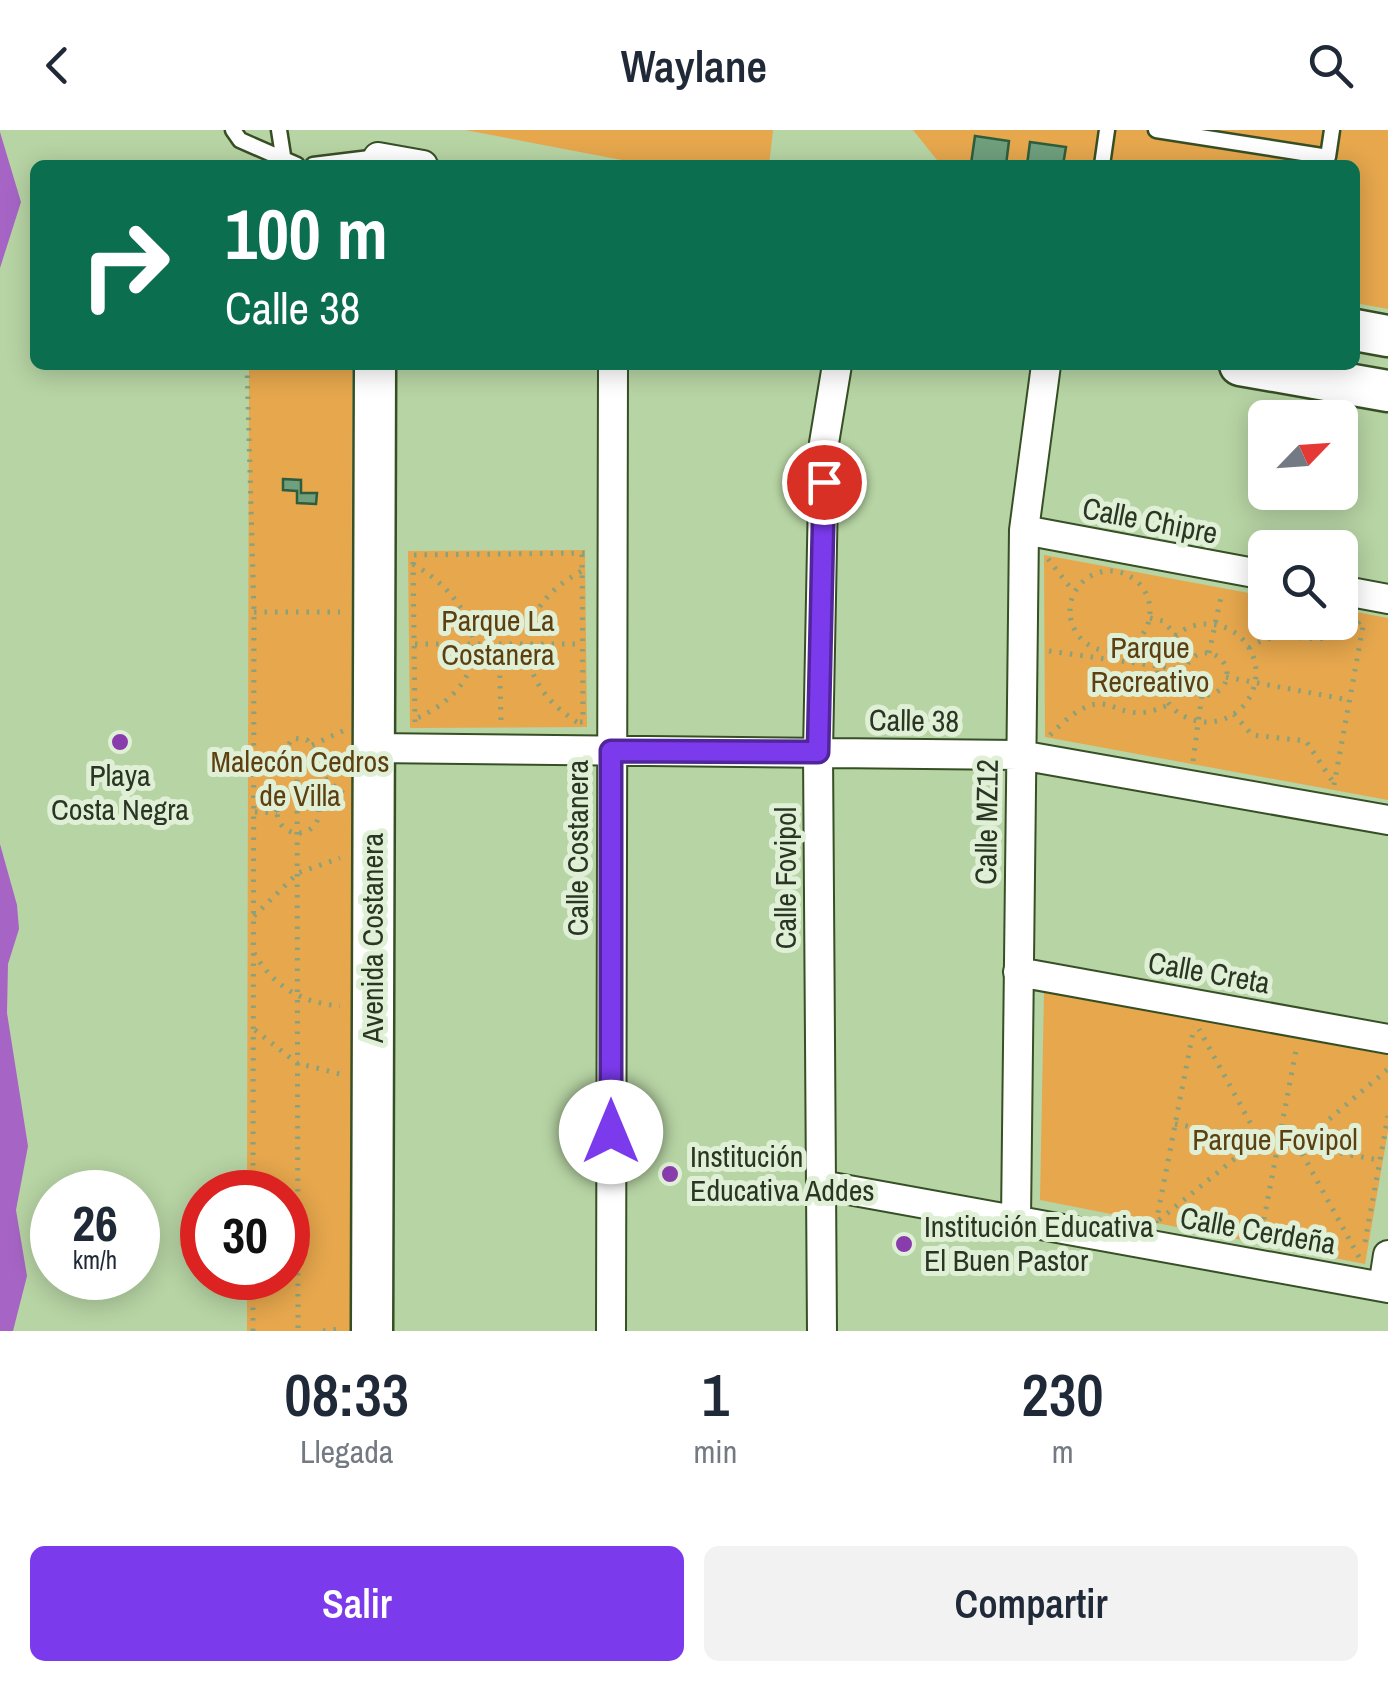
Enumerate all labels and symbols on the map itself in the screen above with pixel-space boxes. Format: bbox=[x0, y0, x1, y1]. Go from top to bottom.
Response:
north arrow bbox=[1248, 400, 1358, 510]
pin bbox=[782, 440, 867, 525]
street label: Calle Chipre bbox=[1079, 487, 1221, 553]
park label: Parque La Costanera bbox=[441, 600, 555, 674]
park label: Parque Recreativo bbox=[1091, 627, 1209, 701]
street label: Calle 38 bbox=[869, 699, 959, 741]
marker: Playa Costa Negra bbox=[109, 731, 131, 753]
park label: Malecón Cedros de Villa bbox=[210, 741, 390, 815]
place label: Playa Costa Negra bbox=[51, 755, 189, 829]
street label: Calle Costanera bbox=[557, 759, 597, 936]
street label: Calle MZ12 bbox=[965, 759, 1007, 885]
street label: Calle Fovipol bbox=[765, 807, 805, 949]
street label: Avenida Costanera bbox=[352, 833, 392, 1044]
street label: Calle Creta bbox=[1145, 942, 1274, 1002]
position arrow bbox=[559, 1080, 663, 1184]
park label: Parque Fovipol bbox=[1192, 1119, 1358, 1159]
place label: Institución Educativa Addes bbox=[690, 1136, 875, 1210]
marker: Institución Educativa Addes bbox=[659, 1163, 681, 1185]
speed limit sign: 30 bbox=[180, 1170, 310, 1300]
street label: Calle Cerdeña bbox=[1177, 1197, 1339, 1263]
place label: Institución Educativa El Buen Pastor bbox=[924, 1206, 1154, 1280]
marker: Institución Educativa El Buen Pastor bbox=[893, 1233, 915, 1255]

